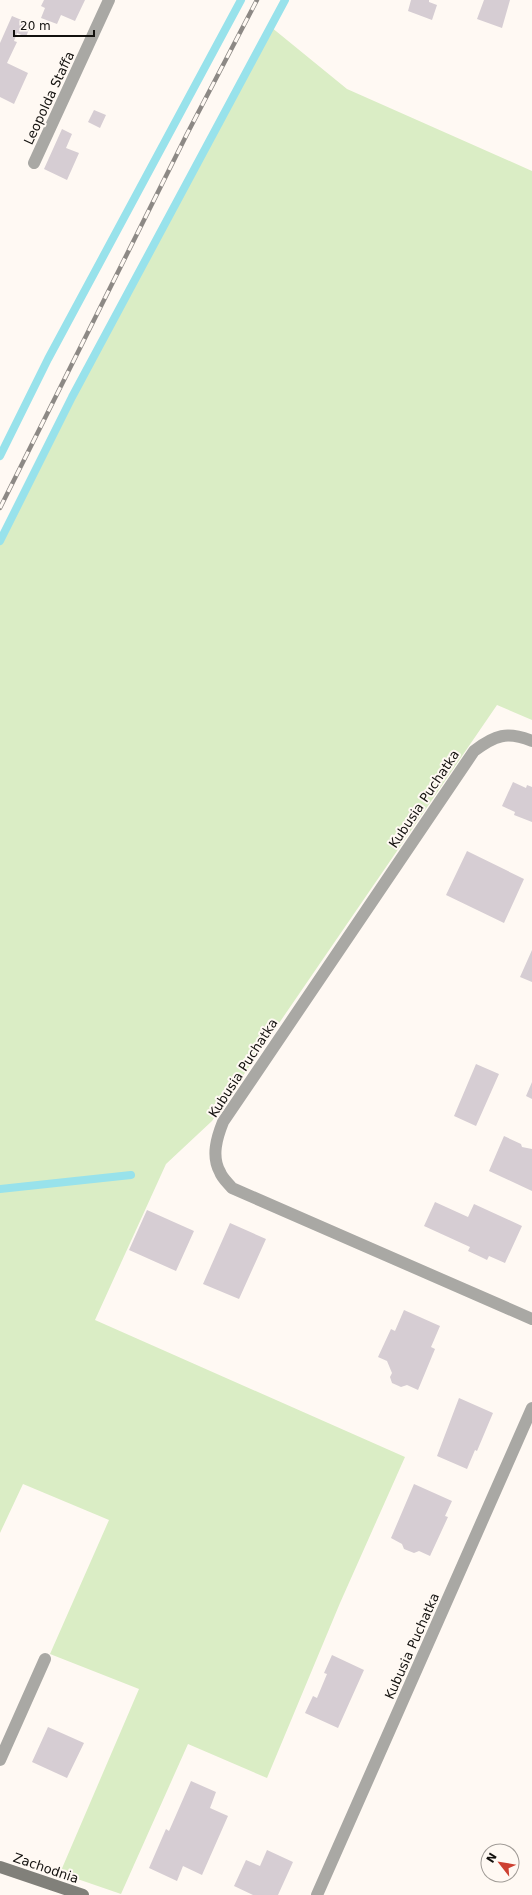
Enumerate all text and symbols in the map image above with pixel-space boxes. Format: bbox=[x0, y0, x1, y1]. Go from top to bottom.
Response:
scale bar bbox=[14, 12, 94, 38]
text: 20 m bbox=[20, 19, 51, 33]
street label: Leopolda Staffa bbox=[21, 49, 77, 147]
street label: Kubusia Puchatka bbox=[386, 747, 462, 851]
street label: Kubusia Puchatka bbox=[205, 1016, 281, 1120]
street label: Kubusia Puchatka bbox=[382, 1591, 442, 1701]
north arrow bbox=[480, 1843, 520, 1883]
street label: Zachodnia bbox=[11, 1850, 81, 1886]
text: N bbox=[484, 1851, 500, 1865]

